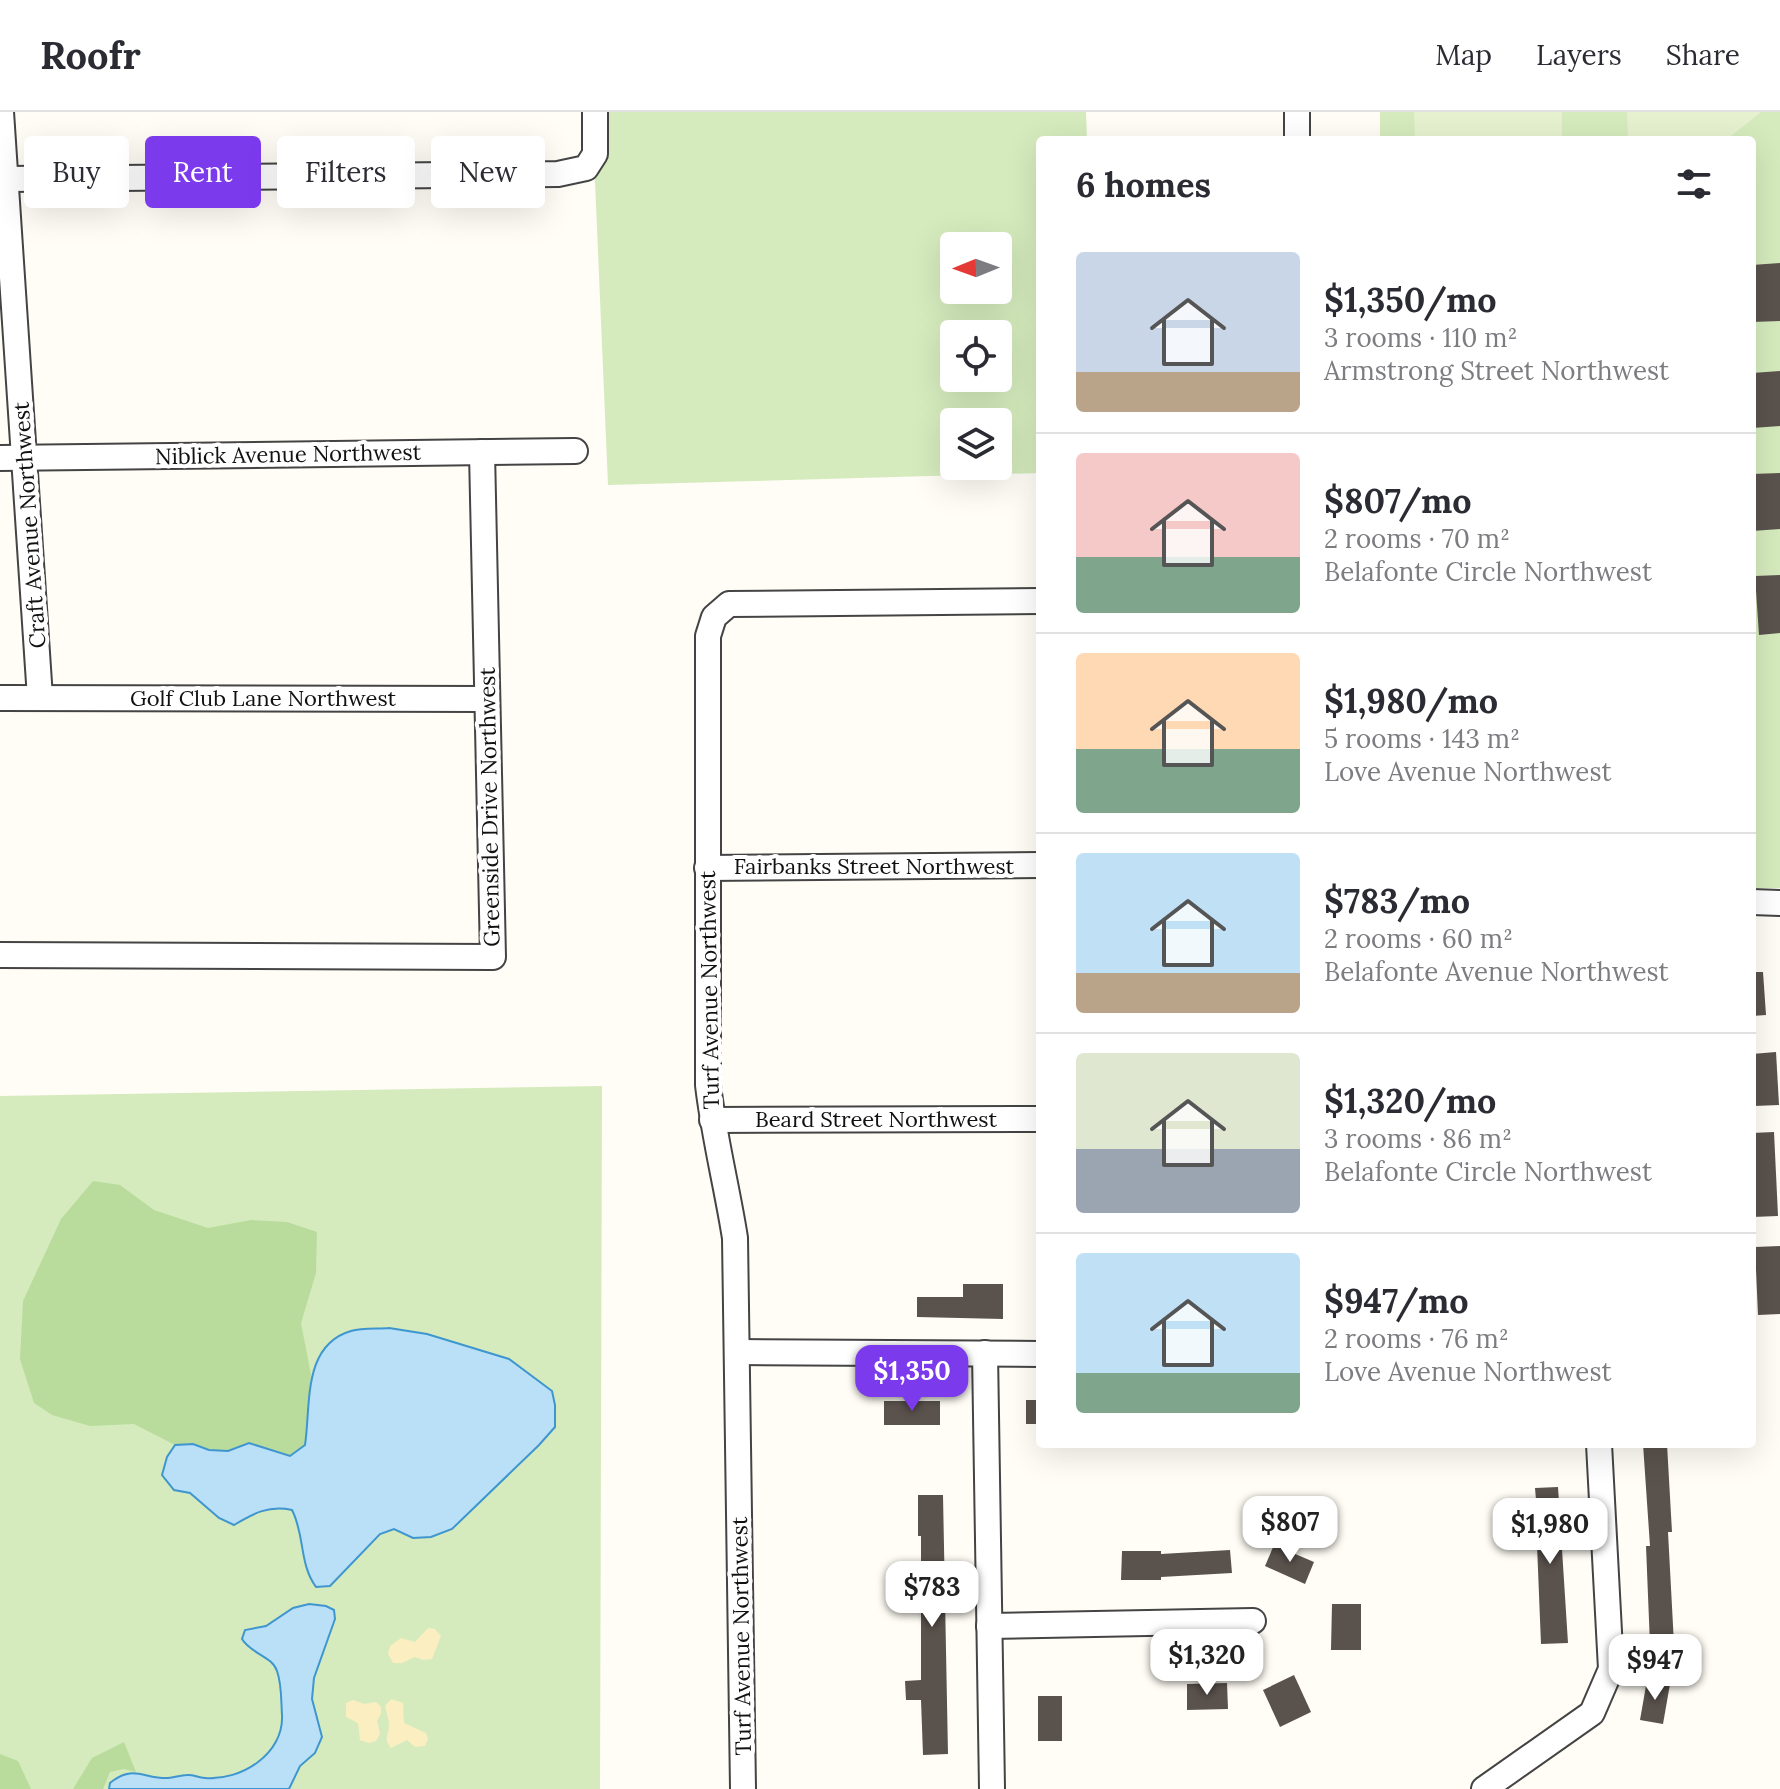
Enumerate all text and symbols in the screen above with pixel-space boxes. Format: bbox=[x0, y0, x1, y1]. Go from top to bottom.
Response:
text: Roofr bbox=[40, 31, 141, 79]
text: Map bbox=[1435, 37, 1492, 73]
text: Layers bbox=[1536, 37, 1622, 73]
text: Share bbox=[1666, 37, 1740, 73]
chip: Buy bbox=[24, 136, 129, 208]
chip: Rent bbox=[145, 136, 261, 208]
chip: Filters bbox=[277, 136, 415, 208]
chip: New bbox=[431, 136, 545, 208]
icon: filters bbox=[1672, 162, 1716, 206]
text: 6 homes bbox=[1076, 163, 1211, 206]
north arrow bbox=[940, 232, 1012, 304]
map controls bbox=[940, 232, 1012, 480]
text: $1,350/mo bbox=[1324, 278, 1496, 321]
icon: home bbox=[1140, 284, 1236, 380]
button: locate bbox=[940, 320, 1012, 392]
text: 3 rooms · 110 m² bbox=[1324, 321, 1517, 354]
text: Armstrong Street Northwest bbox=[1324, 354, 1669, 387]
street label: Craft Avenue Northwest bbox=[6, 400, 52, 649]
button: layers bbox=[940, 408, 1012, 480]
street label: Niblick Avenue Northwest bbox=[155, 438, 422, 470]
text: $807/mo bbox=[1324, 479, 1471, 522]
icon: home bbox=[1140, 485, 1236, 581]
text: 2 rooms · 70 m² bbox=[1324, 522, 1510, 555]
text: Belafonte Circle Northwest bbox=[1324, 555, 1652, 588]
street label: Greenside Drive Northwest bbox=[473, 666, 505, 947]
text: $1,980/mo bbox=[1324, 679, 1498, 722]
street label: Golf Club Lane Northwest bbox=[130, 684, 397, 712]
icon: home bbox=[1140, 685, 1236, 781]
text: 5 rooms · 143 m² bbox=[1324, 722, 1520, 755]
text: Love Avenue Northwest bbox=[1324, 755, 1612, 788]
street label: Fairbanks Street Northwest bbox=[734, 852, 1015, 880]
street label: Turf Avenue Northwest bbox=[693, 870, 725, 1110]
text: $783/mo bbox=[1324, 879, 1470, 922]
icon: home bbox=[1140, 885, 1236, 981]
text: 2 rooms · 60 m² bbox=[1324, 922, 1513, 955]
text: Belafonte Avenue Northwest bbox=[1324, 955, 1669, 988]
text: $1,320/mo bbox=[1324, 1079, 1496, 1122]
icon: home bbox=[1140, 1085, 1236, 1181]
street label: Beard Street Northwest bbox=[755, 1105, 998, 1133]
text: 3 rooms · 86 m² bbox=[1324, 1122, 1512, 1155]
text: Belafonte Circle Northwest bbox=[1324, 1155, 1652, 1188]
text: $947/mo bbox=[1324, 1279, 1469, 1322]
icon: home bbox=[1140, 1285, 1236, 1381]
text: 2 rooms · 76 m² bbox=[1324, 1322, 1509, 1355]
pin: $1,350 bbox=[847, 1345, 977, 1413]
text: $1,350 bbox=[873, 1354, 951, 1387]
text: Love Avenue Northwest bbox=[1324, 1355, 1612, 1388]
pin: $807 bbox=[1243, 1496, 1337, 1564]
pin: $1,980 bbox=[1485, 1498, 1615, 1566]
text: $807 bbox=[1261, 1505, 1319, 1538]
text: $1,980 bbox=[1511, 1507, 1589, 1540]
street label: Turf Avenue Northwest bbox=[725, 1516, 757, 1756]
pin: $783 bbox=[885, 1561, 979, 1629]
text: $783 bbox=[904, 1570, 960, 1603]
pin: $1,320 bbox=[1142, 1629, 1272, 1697]
pin: $947 bbox=[1608, 1634, 1702, 1702]
text: $1,320 bbox=[1168, 1638, 1246, 1671]
text: $947 bbox=[1627, 1643, 1683, 1676]

